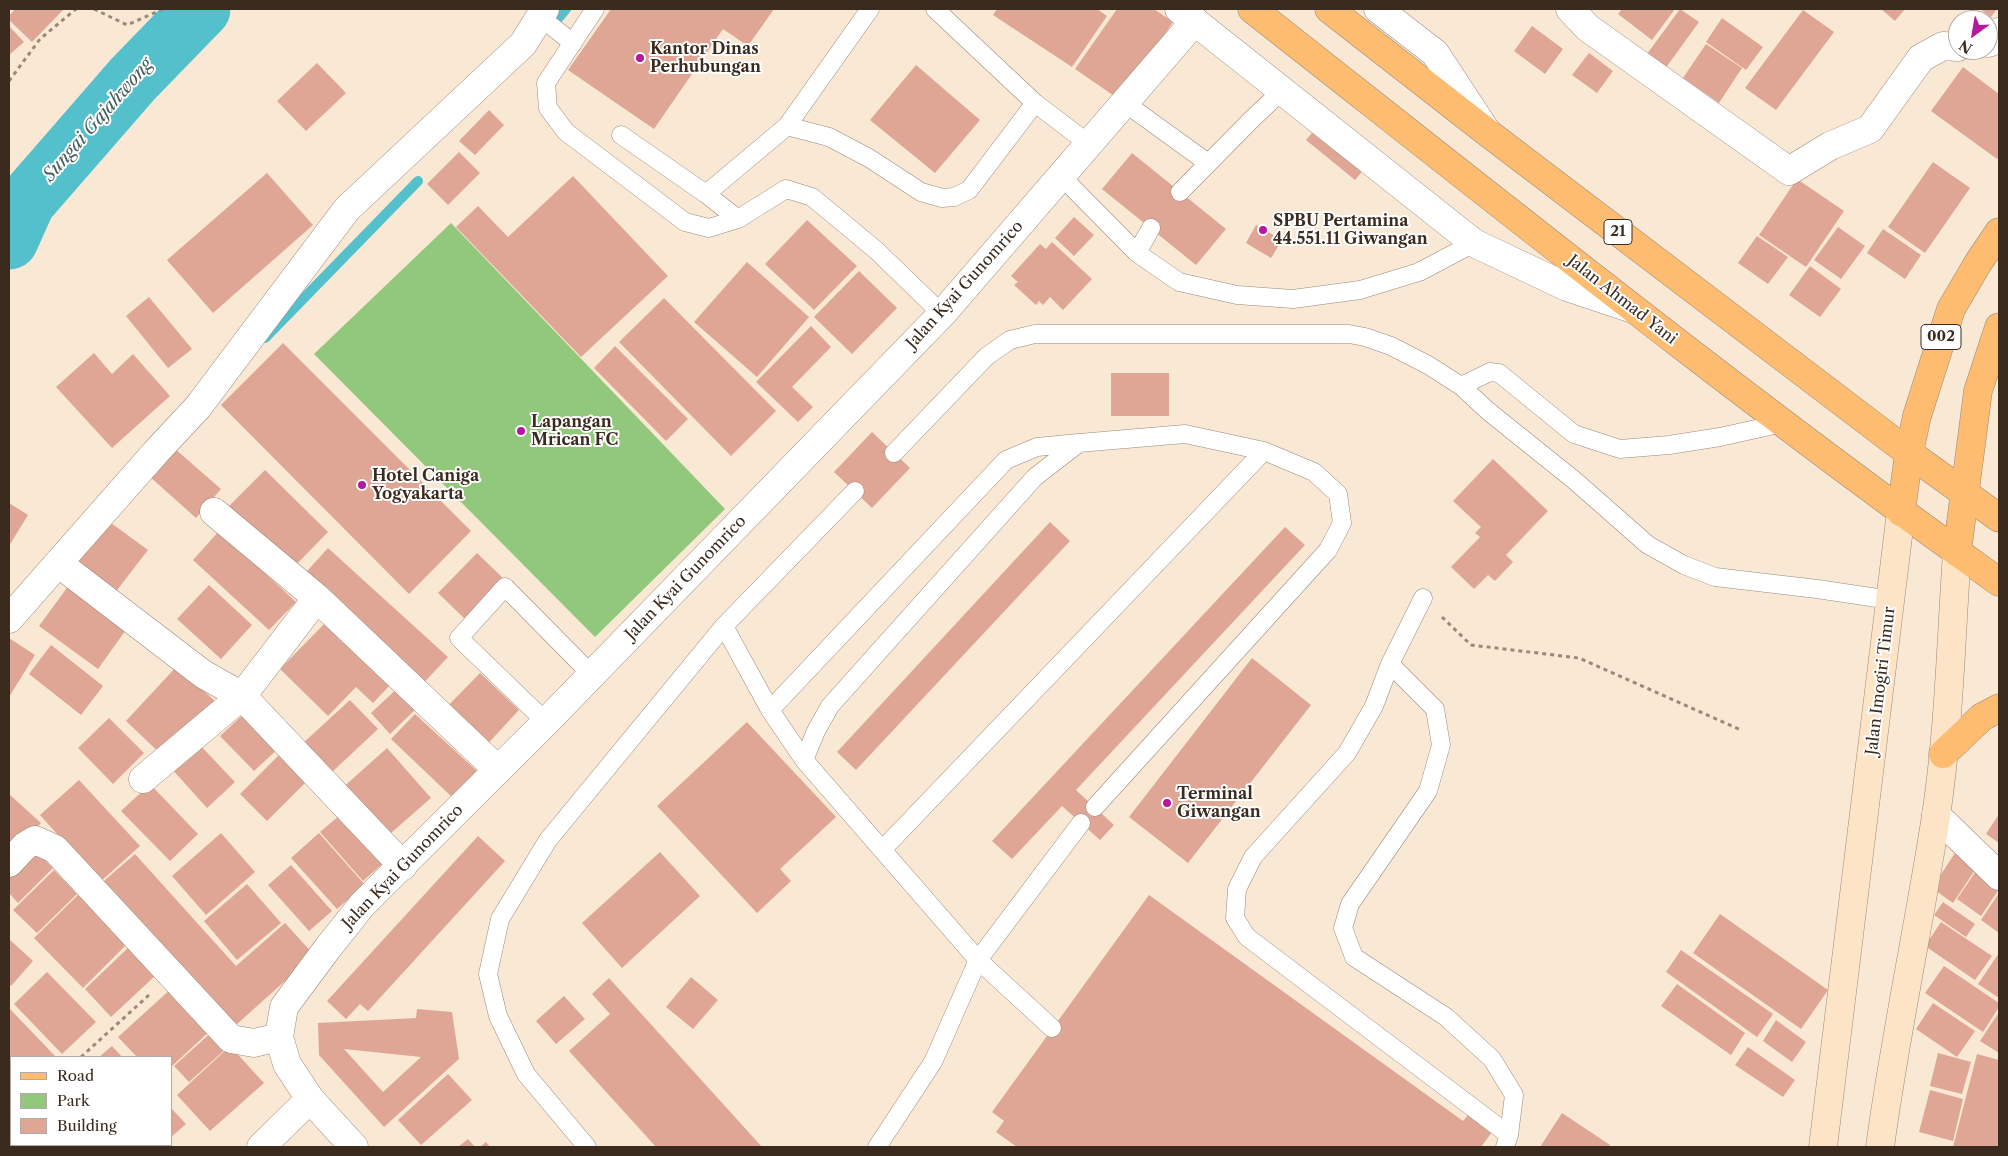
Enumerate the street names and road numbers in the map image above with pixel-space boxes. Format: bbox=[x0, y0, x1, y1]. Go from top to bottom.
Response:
street label: Jalan Kyai Gunomrico bbox=[902, 217, 1028, 353]
road number: 21 bbox=[1604, 220, 1632, 244]
street label: Jalan Ahmad Yani bbox=[1563, 251, 1681, 349]
road number: 002 bbox=[1921, 324, 1961, 350]
street label: Jalan Kyai Gunomrico bbox=[622, 512, 750, 644]
street label: Jalan Imogiri Timur bbox=[1862, 606, 1900, 756]
street label: Jalan Kyai Gunomrico bbox=[339, 801, 467, 933]

